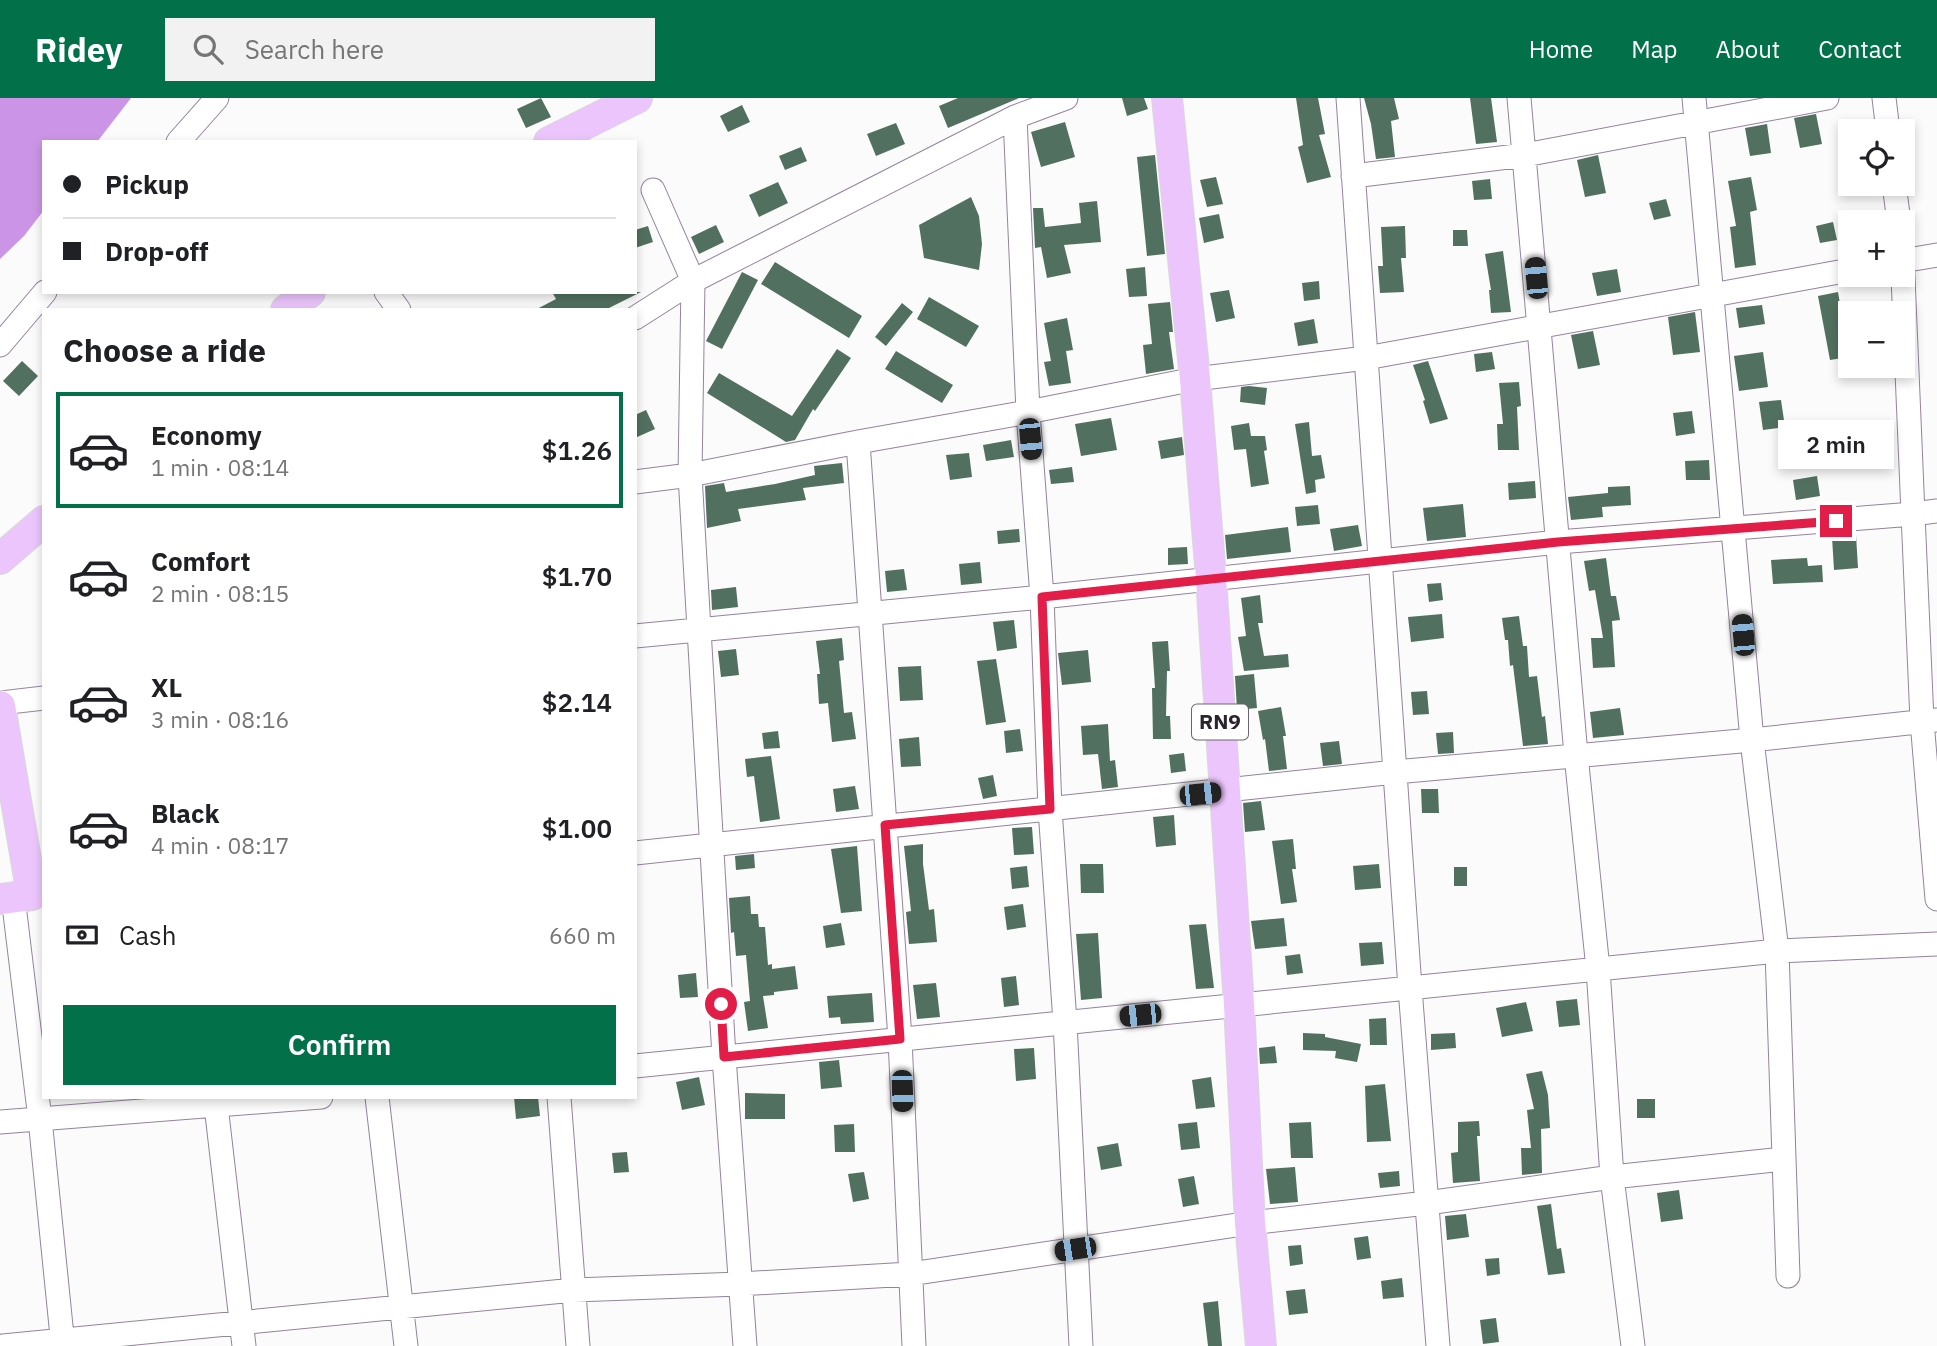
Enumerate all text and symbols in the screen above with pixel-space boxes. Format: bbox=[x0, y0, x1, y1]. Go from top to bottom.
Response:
search box bbox=[165, 18, 655, 81]
text: Ridey bbox=[35, 28, 123, 71]
icon: search bbox=[189, 30, 227, 68]
text: Search here bbox=[245, 32, 384, 66]
text: Home bbox=[1529, 33, 1593, 65]
text: Map bbox=[1631, 33, 1677, 65]
text: About bbox=[1715, 33, 1780, 65]
text: Contact bbox=[1818, 33, 1902, 65]
map controls bbox=[1838, 119, 1915, 378]
button: locate bbox=[1838, 119, 1915, 196]
text: Pickup bbox=[105, 167, 189, 201]
button: + bbox=[1838, 210, 1915, 287]
text: Drop-off bbox=[105, 234, 208, 268]
car bbox=[1524, 256, 1549, 300]
button: − bbox=[1838, 301, 1915, 378]
text: Choose a ride bbox=[63, 329, 266, 371]
car bbox=[1018, 417, 1043, 461]
text: Economy bbox=[151, 418, 262, 452]
icon: car bbox=[67, 419, 130, 482]
callout: 2 min bbox=[1778, 420, 1894, 468]
text: 2 min bbox=[1806, 429, 1866, 459]
text: $1.26 bbox=[542, 433, 612, 467]
text: 1 min · 08:14 bbox=[151, 452, 289, 482]
route end bbox=[1820, 505, 1852, 537]
text: Comfort bbox=[151, 544, 250, 578]
icon: car bbox=[67, 545, 130, 608]
text: $1.70 bbox=[542, 559, 612, 593]
text: 2 min · 08:15 bbox=[151, 578, 289, 608]
car bbox=[1731, 613, 1756, 657]
text: XL bbox=[151, 670, 182, 704]
icon: car bbox=[67, 671, 130, 734]
text: $2.14 bbox=[542, 685, 612, 719]
text: 3 min · 08:16 bbox=[151, 704, 289, 734]
road number: RN9 bbox=[1192, 704, 1248, 740]
car bbox=[1179, 781, 1222, 807]
text: Black bbox=[151, 796, 219, 830]
icon: car bbox=[67, 797, 130, 860]
text: $1.00 bbox=[542, 811, 612, 845]
text: 4 min · 08:17 bbox=[151, 830, 289, 860]
icon: cash bbox=[63, 916, 101, 954]
text: Cash bbox=[119, 918, 176, 952]
text: 660 m bbox=[549, 920, 616, 950]
route start bbox=[705, 988, 737, 1020]
car bbox=[1119, 1002, 1162, 1028]
button: Confirm bbox=[63, 1005, 616, 1085]
car bbox=[891, 1070, 914, 1112]
car bbox=[1053, 1235, 1098, 1263]

